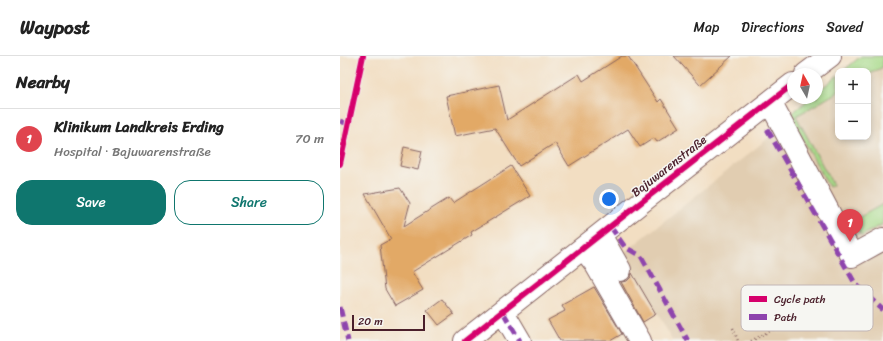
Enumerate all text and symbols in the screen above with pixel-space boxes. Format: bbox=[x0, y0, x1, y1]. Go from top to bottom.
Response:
text: Waypost bbox=[20, 11, 90, 44]
text: Map bbox=[693, 15, 719, 40]
text: Directions bbox=[741, 15, 804, 40]
text: Saved bbox=[826, 15, 863, 40]
text: Nearby bbox=[16, 67, 70, 97]
north arrow bbox=[787, 68, 823, 104]
map controls bbox=[835, 68, 871, 140]
button: + bbox=[835, 68, 871, 104]
button: − bbox=[835, 104, 871, 140]
text: Klinikum Landkreis Erding bbox=[54, 114, 224, 140]
text: 1 bbox=[26, 127, 32, 150]
text: 70 m bbox=[295, 127, 324, 150]
street label: Bajuwarenstraße bbox=[626, 129, 712, 203]
text: Hospital · Bajuwarenstraße bbox=[54, 140, 211, 163]
button: Save bbox=[16, 180, 166, 225]
button: Share bbox=[174, 180, 324, 225]
your location bbox=[599, 189, 619, 209]
pin: 1 bbox=[837, 209, 863, 242]
legend bbox=[741, 285, 873, 331]
text: Cycle path bbox=[774, 290, 826, 309]
text: Path bbox=[774, 308, 797, 327]
text: 20 m bbox=[358, 312, 383, 331]
scale bar bbox=[352, 313, 425, 332]

